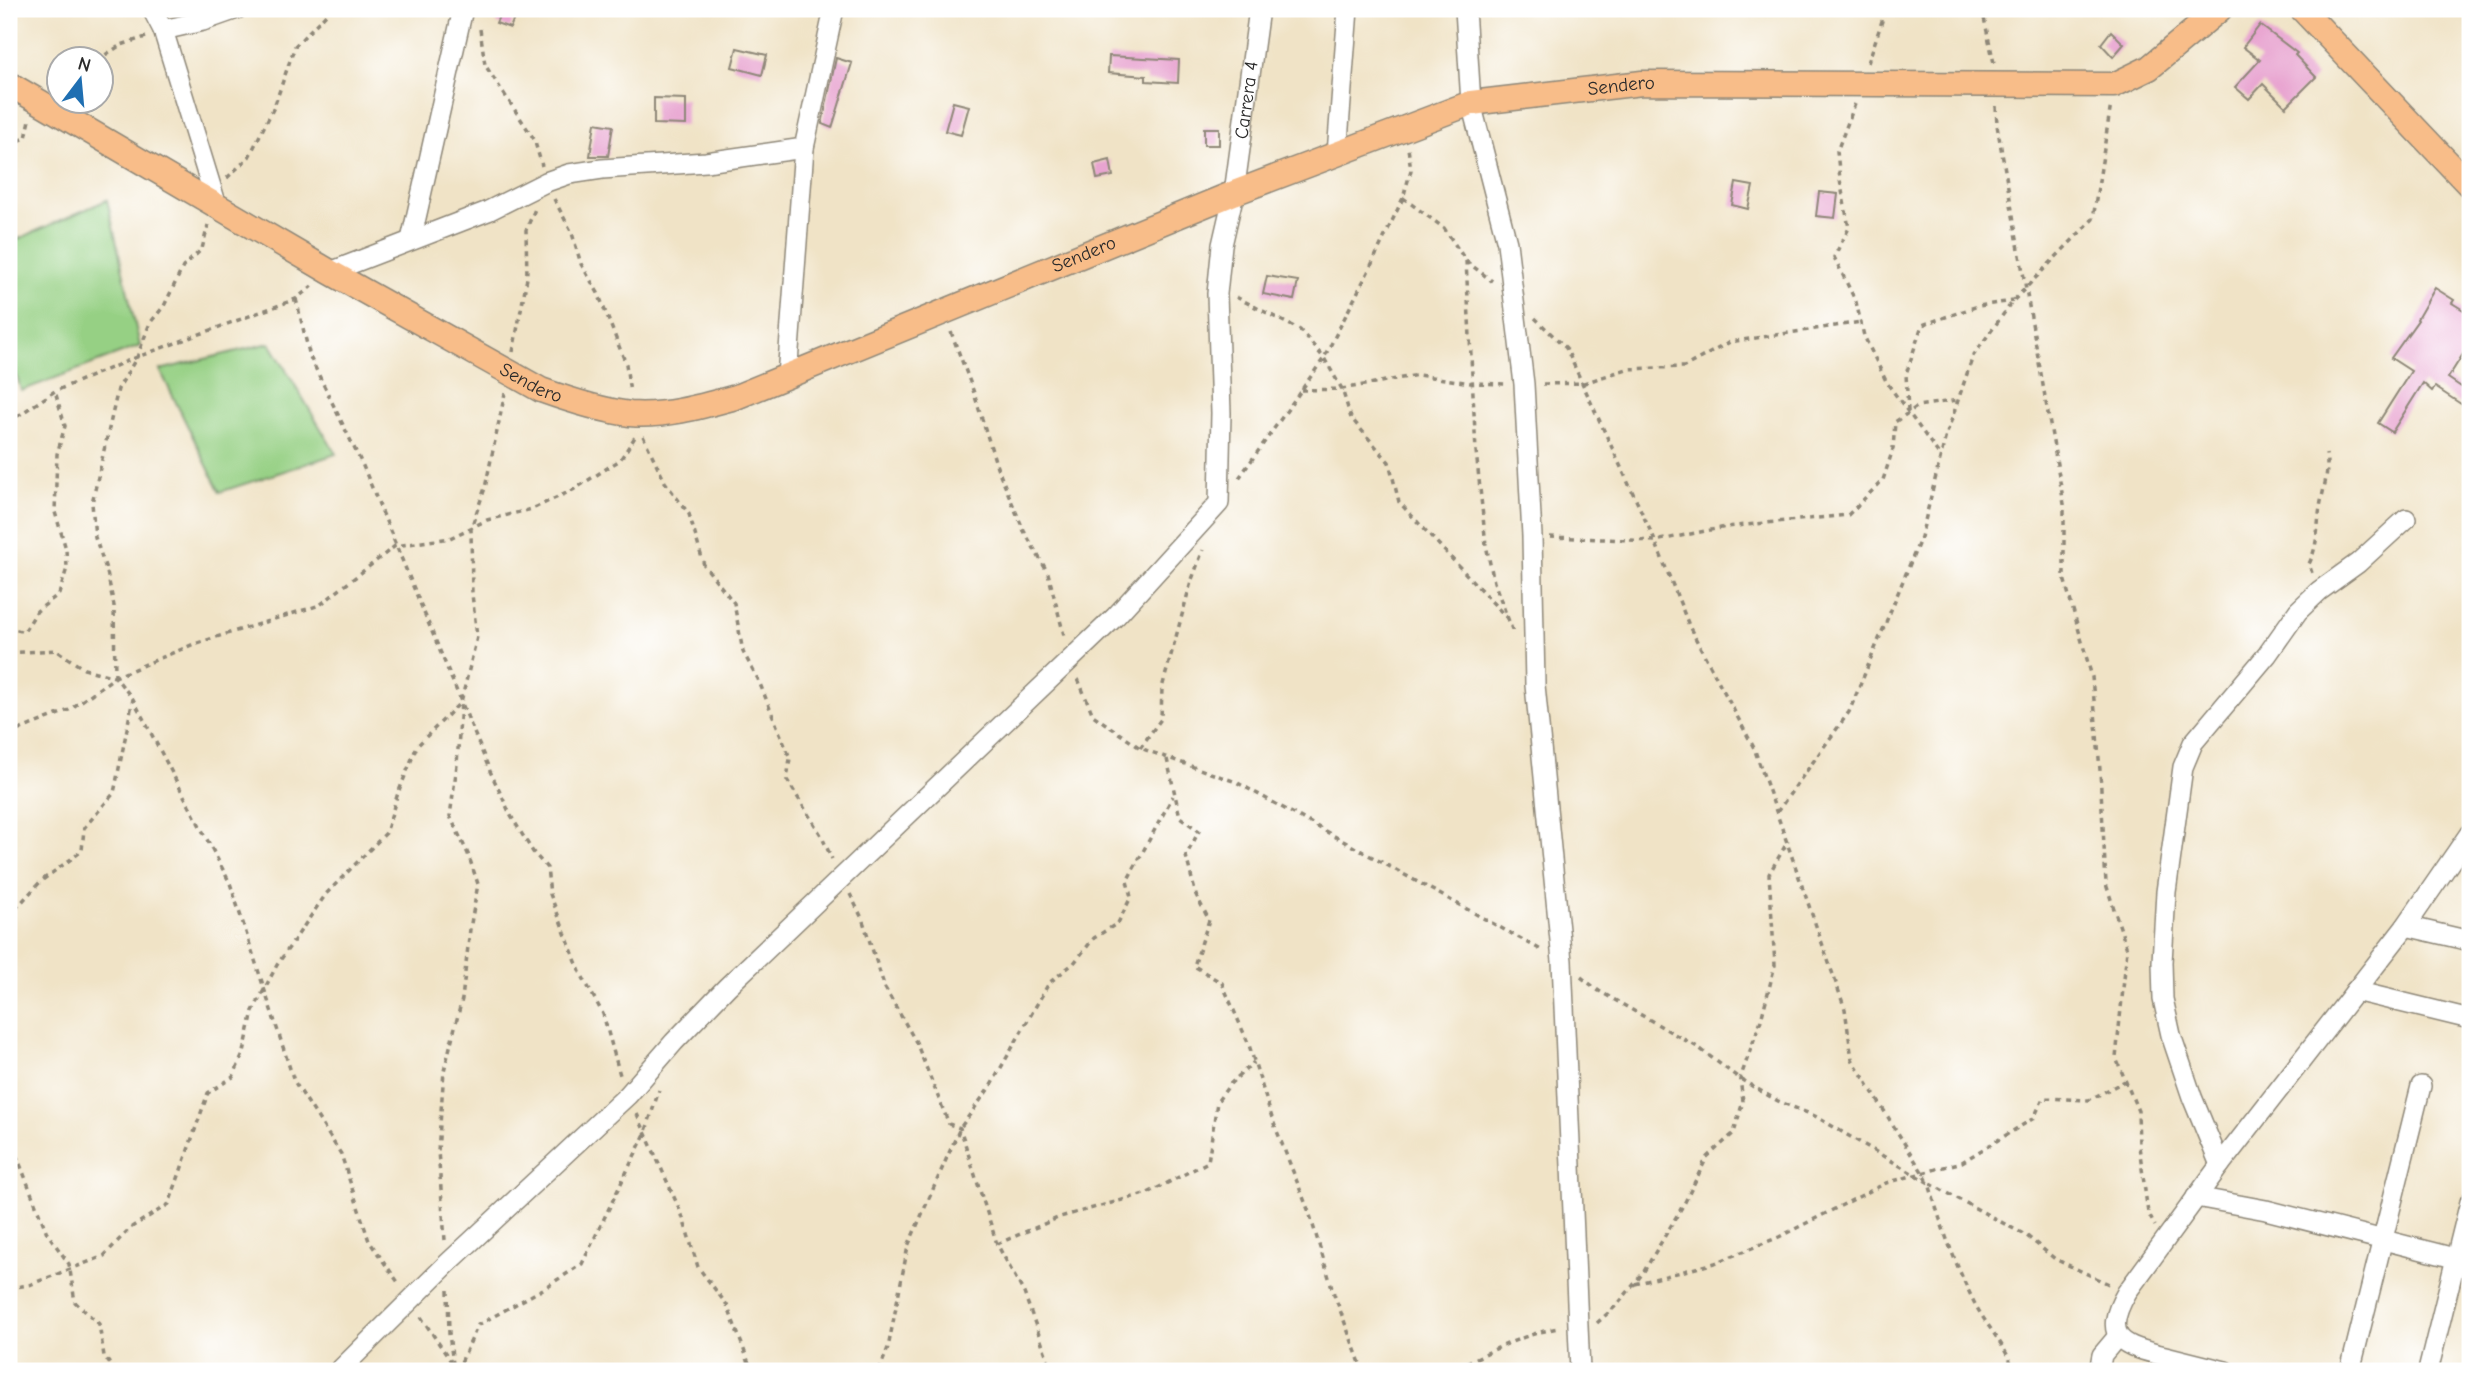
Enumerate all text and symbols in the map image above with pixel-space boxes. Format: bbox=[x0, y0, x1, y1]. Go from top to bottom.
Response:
north arrow bbox=[46, 46, 116, 116]
text: N bbox=[75, 52, 93, 77]
street label: Carrera 4 bbox=[1230, 60, 1263, 141]
street label: Sendero bbox=[1587, 72, 1655, 100]
street label: Sendero bbox=[1049, 232, 1119, 277]
street label: Sendero bbox=[496, 358, 565, 408]

